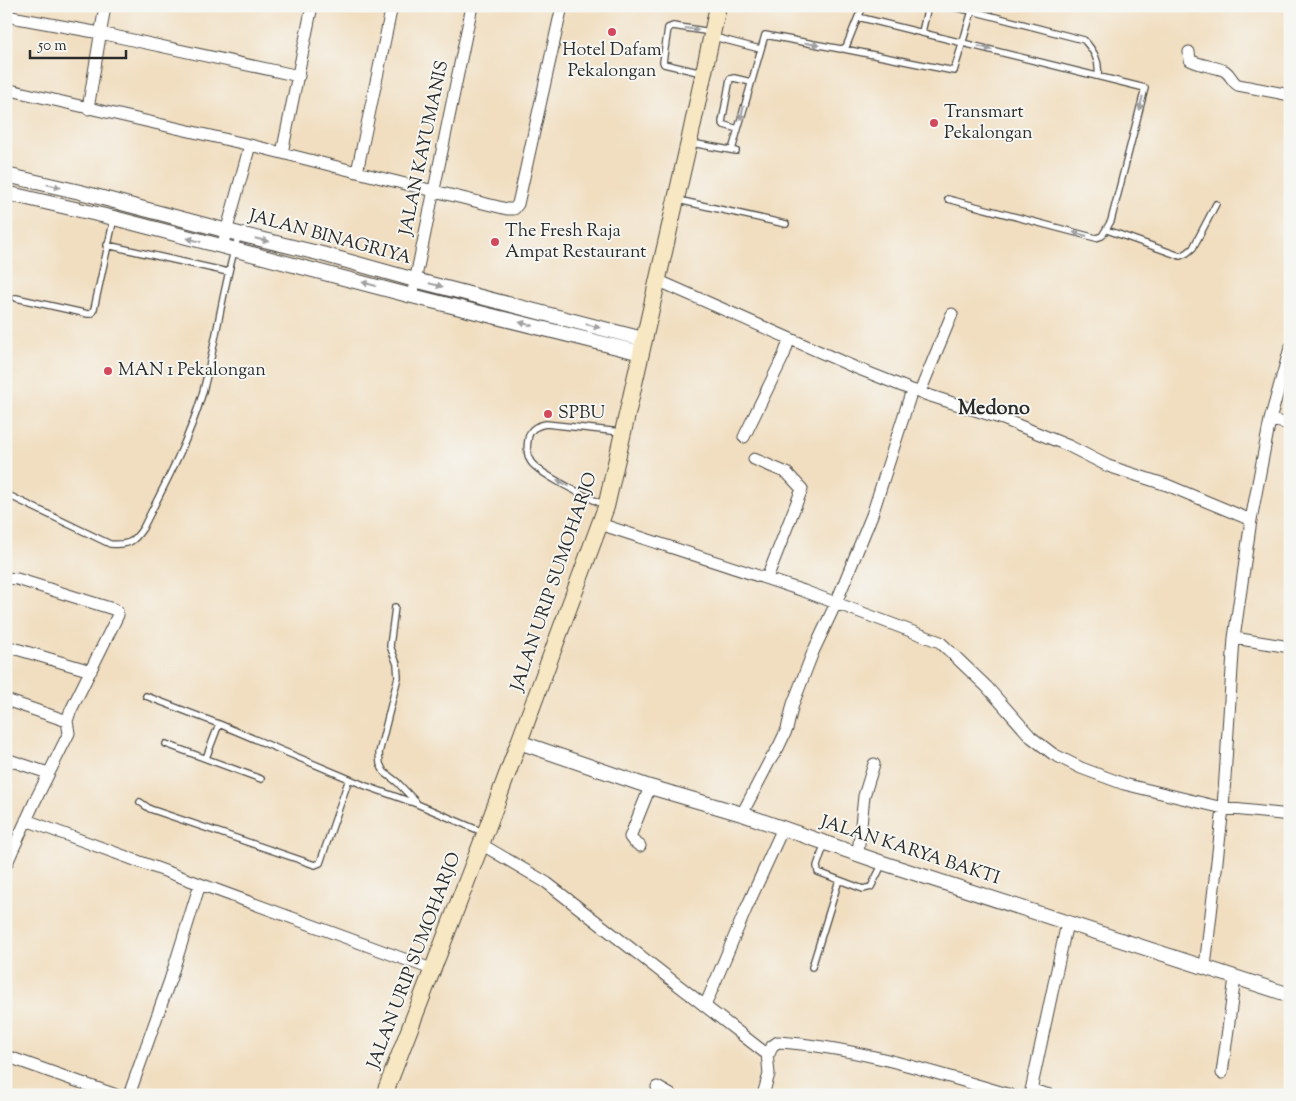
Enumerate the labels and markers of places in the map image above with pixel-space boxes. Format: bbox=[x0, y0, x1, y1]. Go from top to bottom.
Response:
marker: Hotel Dafam Pekalongan bbox=[606, 26, 618, 38]
place label: Hotel Dafam Pekalongan bbox=[562, 38, 662, 85]
place label: Transmart Pekalongan bbox=[944, 100, 1033, 147]
marker: Transmart Pekalongan bbox=[928, 117, 940, 129]
place label: The Fresh Raja Ampat Restaurant bbox=[505, 219, 647, 266]
marker: The Fresh Raja Ampat Restaurant bbox=[489, 236, 501, 248]
place label: MAN 1 Pekalongan bbox=[118, 358, 266, 384]
marker: MAN 1 Pekalongan bbox=[102, 365, 114, 377]
place label: SPBU bbox=[558, 401, 605, 427]
marker: SPBU bbox=[542, 408, 554, 420]

